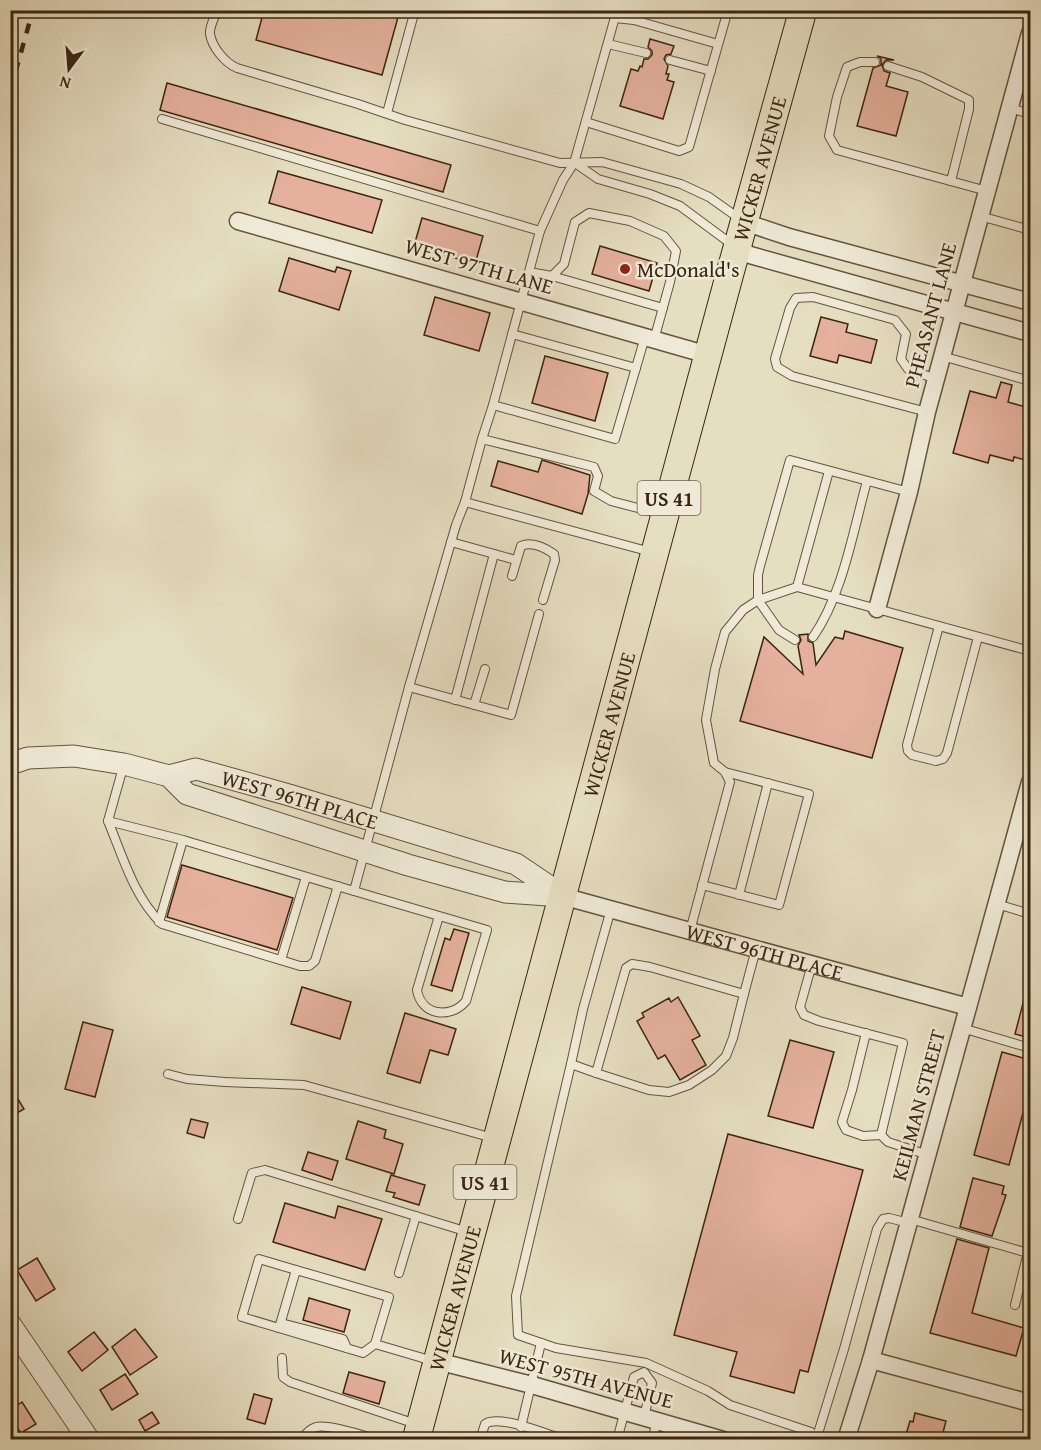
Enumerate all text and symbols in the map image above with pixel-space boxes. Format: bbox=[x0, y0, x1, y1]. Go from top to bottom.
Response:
north arrow bbox=[39, 39, 99, 99]
text: N bbox=[56, 70, 73, 96]
street label: WICKER AVENUE bbox=[724, 92, 794, 245]
street label: WEST 97TH LANE bbox=[401, 230, 557, 302]
street label: PHEASANT LANE bbox=[896, 239, 964, 391]
place label: McDonald's bbox=[637, 254, 740, 285]
marker: McDonald's bbox=[618, 262, 632, 276]
road number: US 41 bbox=[638, 481, 700, 515]
street label: WICKER AVENUE bbox=[574, 648, 643, 801]
street label: WEST 96TH PLACE bbox=[218, 761, 382, 837]
street label: WEST 96TH PLACE bbox=[682, 915, 847, 988]
street label: KEILMAN STREET bbox=[883, 1026, 953, 1184]
road number: US 41 bbox=[454, 1165, 516, 1199]
street label: WICKER AVENUE bbox=[420, 1222, 489, 1374]
street label: WEST 95TH AVENUE bbox=[495, 1340, 677, 1416]

